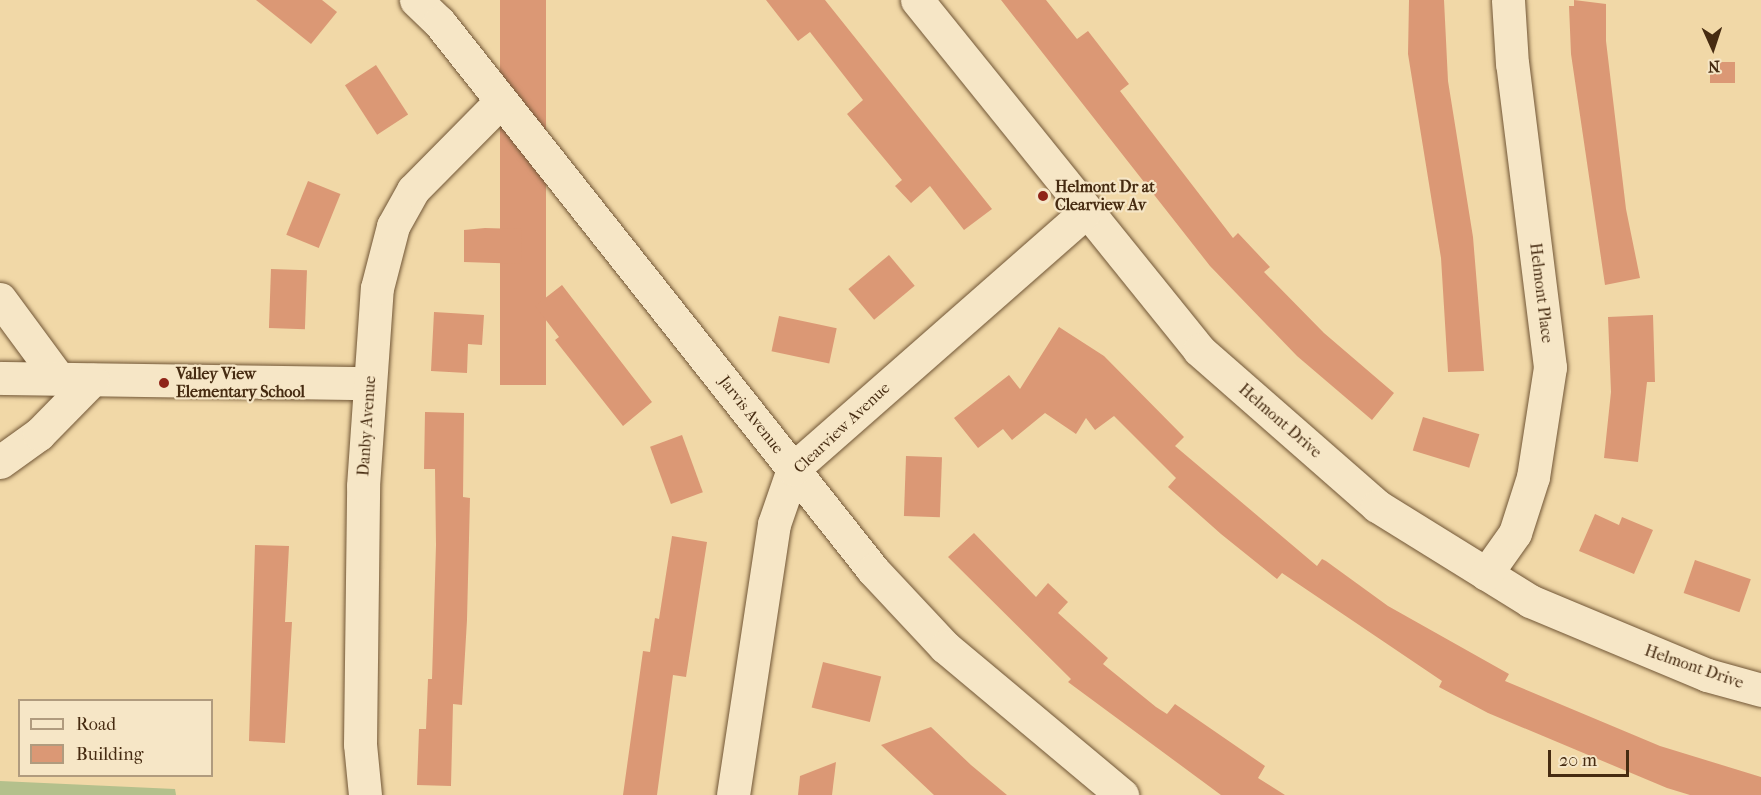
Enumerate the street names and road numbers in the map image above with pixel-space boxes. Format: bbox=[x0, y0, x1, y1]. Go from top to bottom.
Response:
street label: Helmont Place bbox=[1525, 242, 1557, 344]
street label: Jarvis Avenue bbox=[715, 372, 787, 458]
street label: Danby Avenue bbox=[354, 375, 380, 477]
street label: Clearview Avenue bbox=[790, 378, 894, 478]
street label: Helmont Drive bbox=[1235, 380, 1325, 462]
street label: Helmont Drive bbox=[1642, 641, 1746, 693]

